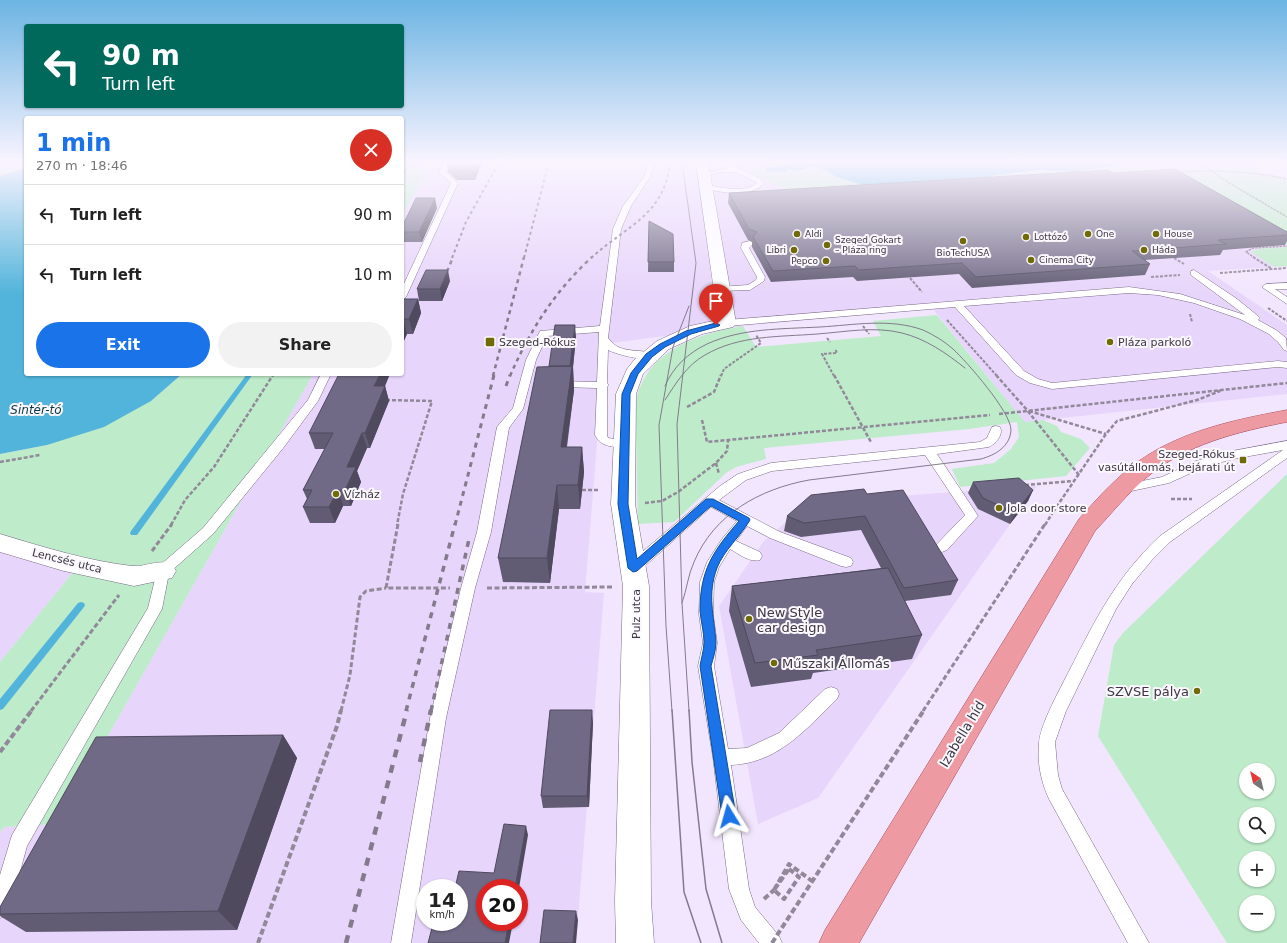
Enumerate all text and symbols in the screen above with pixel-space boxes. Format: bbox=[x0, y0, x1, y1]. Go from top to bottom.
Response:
text: 90 m bbox=[102, 39, 180, 72]
icon: left bbox=[36, 40, 88, 92]
text: Turn left bbox=[102, 73, 175, 94]
text: 1 min bbox=[36, 129, 111, 157]
button: close bbox=[350, 129, 392, 171]
text: 270 m · 18:46 bbox=[36, 158, 127, 173]
icon: left bbox=[36, 204, 58, 226]
text: Turn left bbox=[70, 206, 142, 224]
text: 90 m bbox=[354, 206, 392, 224]
marker: Aldi bbox=[792, 229, 802, 239]
place label: Aldi bbox=[805, 229, 822, 239]
marker: One bbox=[1083, 229, 1093, 239]
place label: One bbox=[1096, 229, 1115, 239]
marker: House bbox=[1151, 229, 1161, 239]
place label: House bbox=[1164, 229, 1193, 239]
marker: Lottózó bbox=[1021, 232, 1031, 242]
place label: Lottózó bbox=[1034, 232, 1068, 242]
place label: Szeged Gokart – Pláza ring bbox=[835, 235, 902, 255]
marker: BioTechUSA bbox=[958, 236, 968, 246]
marker: Szeged Gokart – Pláza ring bbox=[822, 240, 832, 250]
place label: Libri bbox=[767, 245, 786, 255]
marker: Libri bbox=[789, 245, 799, 255]
marker: Háda bbox=[1139, 245, 1149, 255]
place label: Háda bbox=[1152, 245, 1176, 255]
place label: BioTechUSA bbox=[937, 248, 990, 258]
marker: Cinema City bbox=[1026, 255, 1036, 265]
place label: Cinema City bbox=[1039, 255, 1094, 265]
place label: Pepco bbox=[791, 256, 818, 266]
marker: Pepco bbox=[821, 256, 831, 266]
icon: left bbox=[36, 264, 58, 286]
text: Turn left bbox=[70, 266, 142, 284]
text: 10 m bbox=[354, 266, 392, 284]
pin bbox=[699, 284, 733, 325]
icon: arrive bbox=[705, 290, 727, 312]
button: Exit bbox=[36, 322, 210, 368]
button: Share bbox=[218, 322, 392, 368]
marker: Szeged-Rókus bbox=[484, 336, 496, 348]
place label: Szeged-Rókus bbox=[499, 336, 576, 349]
place label: Pláza parkoló bbox=[1118, 336, 1191, 349]
marker: Pláza parkoló bbox=[1105, 337, 1115, 347]
water label: Sintér-tó bbox=[10, 403, 62, 417]
place label: Szeged-Rókus vasútállomás, bejárati út bbox=[1098, 448, 1236, 474]
marker: Szeged-Rókus vasútállomás, bejárati út bbox=[1238, 455, 1248, 465]
place label: Vízház bbox=[344, 488, 380, 501]
marker: Vízház bbox=[331, 489, 341, 499]
place label: Jola door store bbox=[1006, 502, 1087, 515]
marker: Jola door store bbox=[994, 503, 1004, 513]
street label: Lencsés utca bbox=[31, 546, 103, 576]
street label: Pulz utca bbox=[630, 589, 643, 639]
place label: New Style car design bbox=[757, 605, 825, 635]
marker: New Style car design bbox=[744, 614, 754, 624]
place label: Műszaki Állomás bbox=[782, 656, 890, 671]
marker: Műszaki Állomás bbox=[769, 658, 779, 668]
place label: SZVSE pálya bbox=[1107, 684, 1189, 699]
marker: SZVSE pálya bbox=[1192, 686, 1202, 696]
street label: Izabella híd bbox=[936, 698, 988, 770]
north arrow bbox=[1239, 763, 1275, 799]
map controls bbox=[1239, 763, 1275, 931]
position arrow bbox=[708, 795, 750, 837]
button: search bbox=[1239, 807, 1275, 843]
button: + bbox=[1239, 851, 1275, 887]
speed limit sign: 20 bbox=[476, 879, 528, 931]
text: 14 bbox=[428, 888, 456, 912]
button: − bbox=[1239, 895, 1275, 931]
text: km/h bbox=[429, 909, 455, 920]

